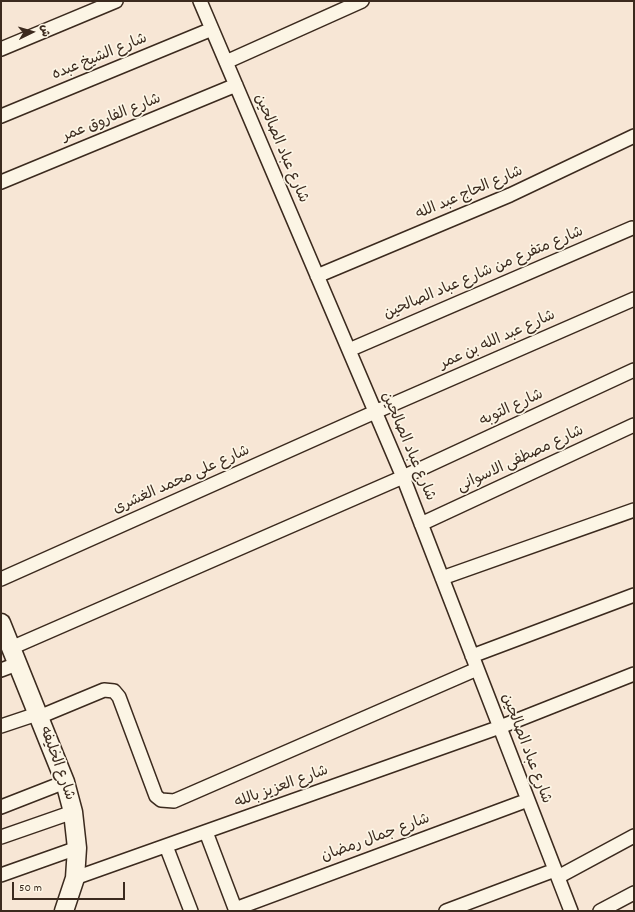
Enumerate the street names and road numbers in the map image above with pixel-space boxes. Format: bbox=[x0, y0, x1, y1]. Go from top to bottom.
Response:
street label: شارع الشيخ عبده bbox=[50, 31, 150, 85]
street label: شارع الفاروق عمر bbox=[60, 91, 164, 147]
street label: شارع عباد الصالحين bbox=[249, 92, 311, 206]
street label: شارع الحاج عبد الله bbox=[414, 163, 526, 225]
street label: شارع متفرع من شارع عباد الصالحين bbox=[381, 224, 587, 324]
street label: شارع عبد الله بن عمر bbox=[437, 307, 559, 375]
street label: شارع التوبه bbox=[477, 386, 547, 432]
street label: شارع عباد الصالحين bbox=[376, 390, 438, 504]
street label: شارع مصطفى الاسوانى bbox=[455, 423, 587, 497]
street label: شارع على محمد الغشرى bbox=[111, 443, 253, 519]
street label: شارع عباد الصالحين bbox=[496, 691, 554, 807]
street label: شارع الخليفه bbox=[34, 725, 78, 803]
street label: شارع العزيز بالله bbox=[233, 763, 331, 813]
street label: شارع جمال رمضان bbox=[319, 811, 433, 867]

